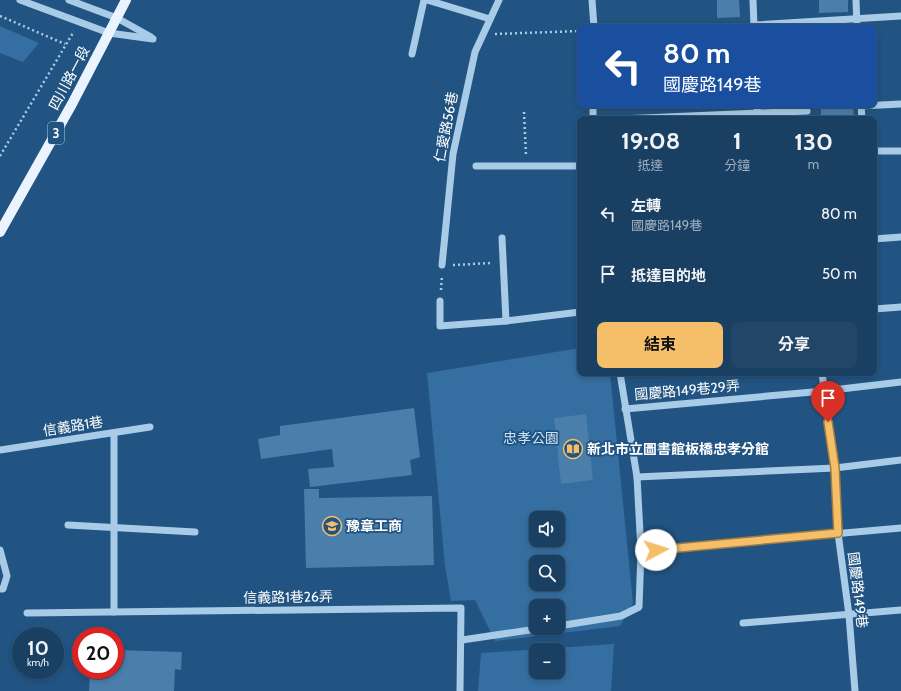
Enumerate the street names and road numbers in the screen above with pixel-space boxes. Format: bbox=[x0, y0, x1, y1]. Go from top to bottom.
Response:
street label: 四川路一段 bbox=[45, 43, 93, 113]
street label: 仁愛路56巷 bbox=[430, 90, 462, 164]
road number: 3 bbox=[48, 122, 64, 144]
street label: 國慶路149巷29弄 bbox=[633, 376, 741, 404]
street label: 信義路1巷 bbox=[42, 412, 104, 440]
street label: 國慶路149巷 bbox=[844, 551, 872, 629]
street label: 信義路1巷26弄 bbox=[243, 587, 333, 607]

